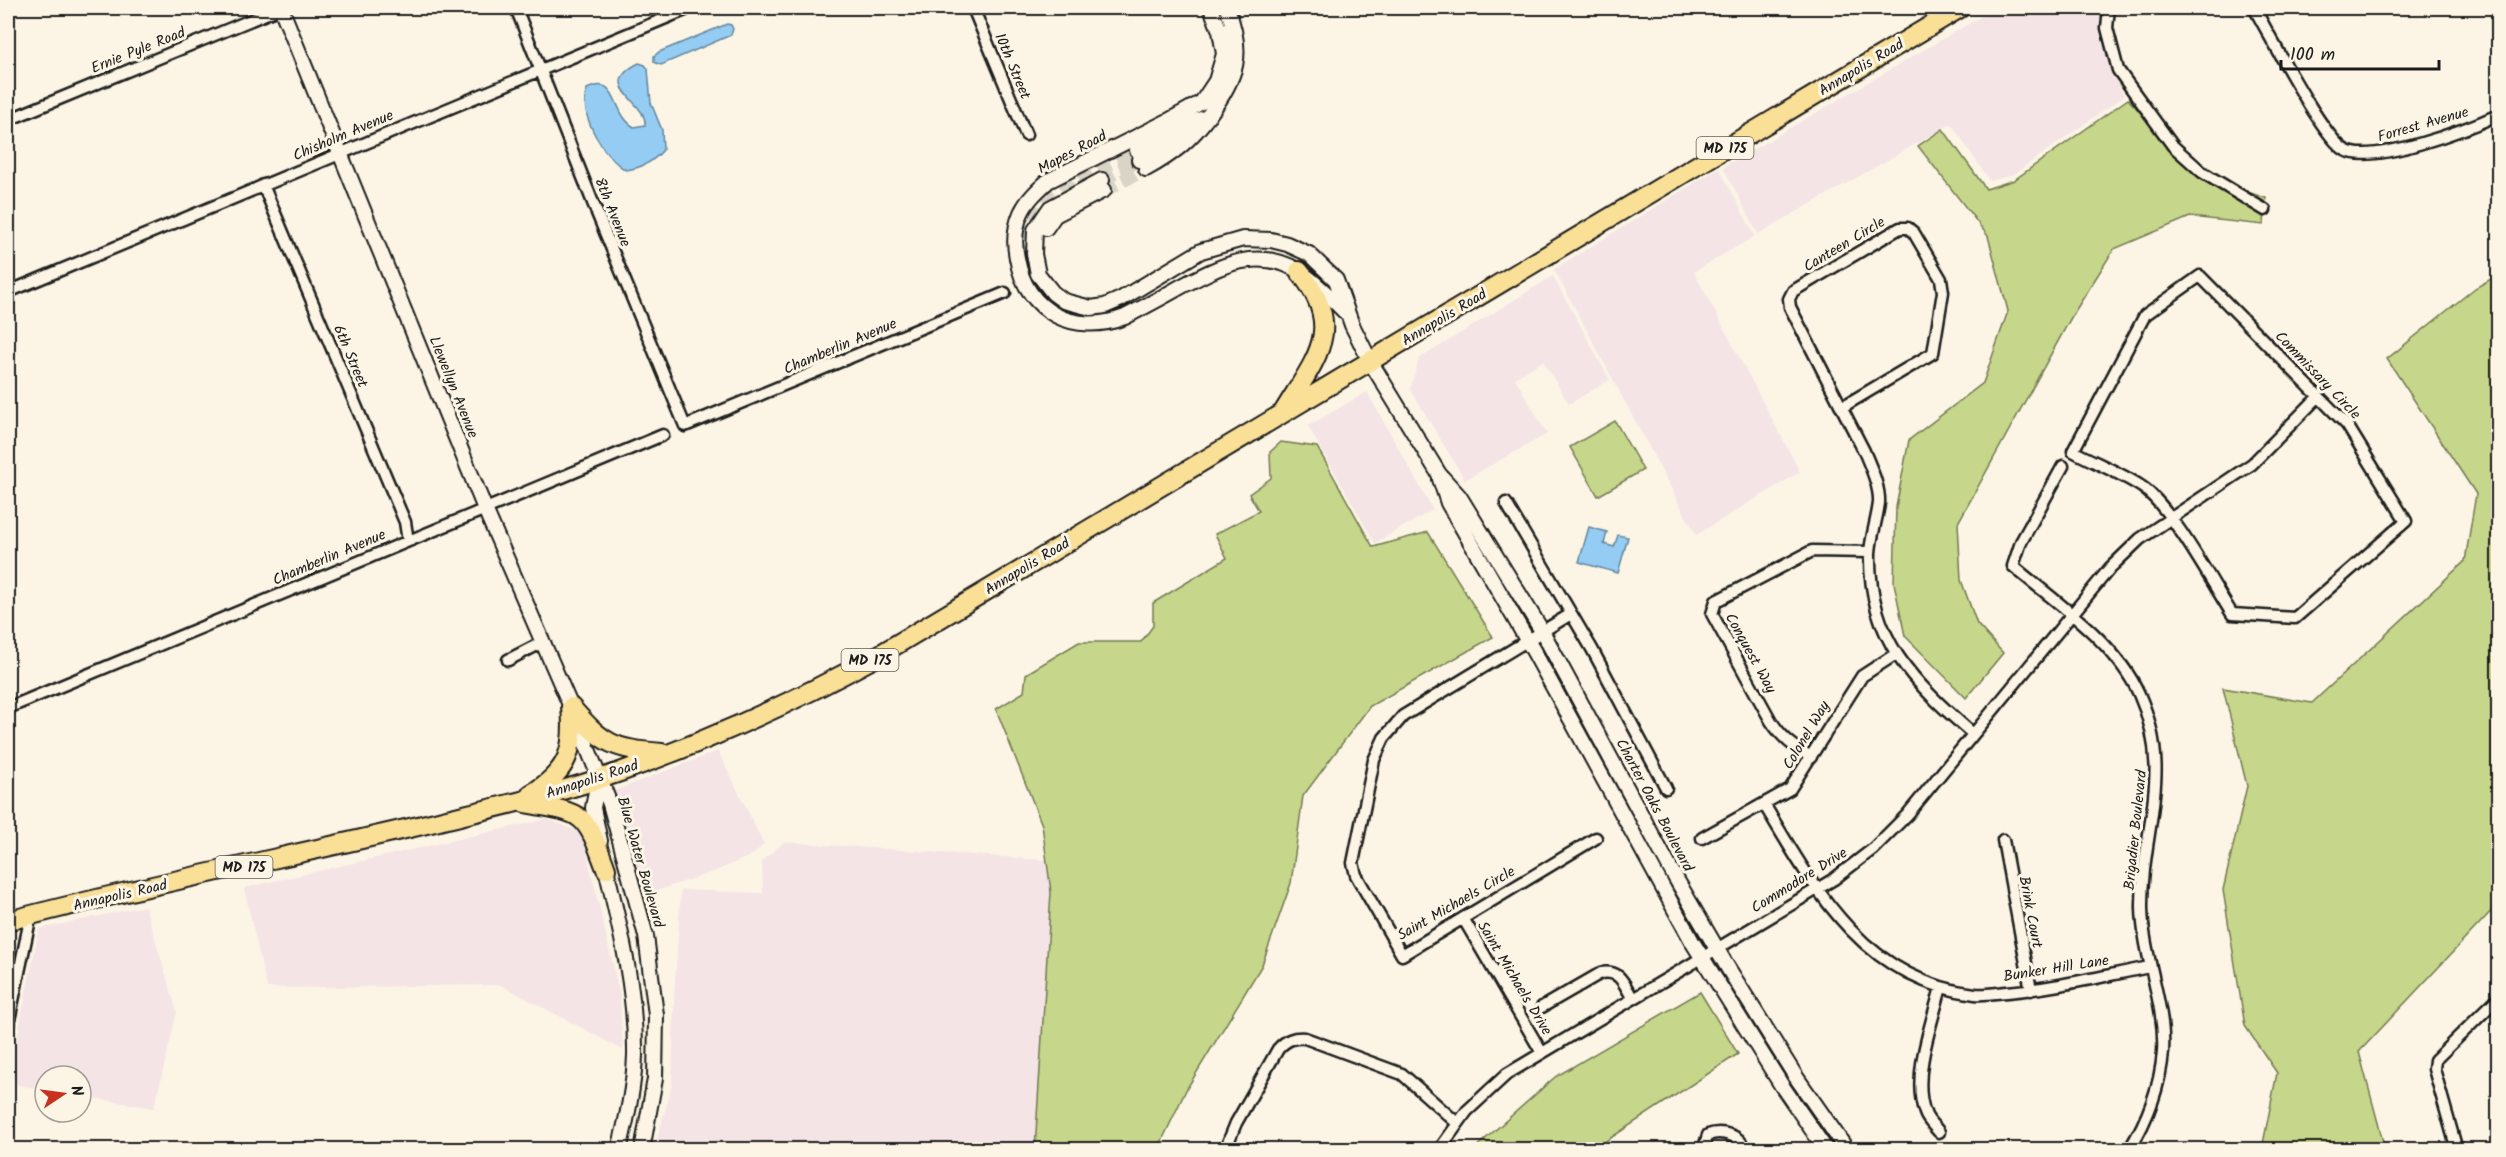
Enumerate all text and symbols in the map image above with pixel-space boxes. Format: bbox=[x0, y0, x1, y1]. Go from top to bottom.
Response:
street label: Ernie Pyle Road bbox=[88, 21, 190, 81]
street label: 10th Street bbox=[987, 29, 1037, 104]
street label: Annapolis Road bbox=[1814, 33, 1909, 103]
scale bar bbox=[2281, 33, 2438, 71]
text: 100 m bbox=[2290, 41, 2335, 70]
street label: Forrest Avenue bbox=[2375, 100, 2472, 149]
street label: Chisholm Avenue bbox=[289, 104, 398, 168]
street label: Mapes Road bbox=[1034, 124, 1112, 181]
road number: MD 175 bbox=[1696, 137, 1754, 159]
street label: 8th Avenue bbox=[587, 174, 637, 251]
street label: Canteen Circle bbox=[1799, 211, 1890, 279]
street label: Annapolis Road bbox=[1397, 283, 1492, 353]
street label: Chamberlin Avenue bbox=[780, 312, 901, 382]
street label: 6th Street bbox=[326, 321, 374, 392]
street label: Commissary Circle bbox=[2268, 326, 2366, 426]
street label: Llewellyn Avenue bbox=[422, 333, 485, 442]
street label: Chamberlin Avenue bbox=[269, 523, 390, 593]
street label: Annapolis Road bbox=[980, 532, 1075, 602]
street label: Conquest Way bbox=[1718, 609, 1783, 699]
road number: MD 175 bbox=[842, 649, 898, 671]
street label: Colonel Way bbox=[1777, 696, 1837, 774]
street label: Charter Oaks Boulevard bbox=[1609, 734, 1700, 877]
street label: Annapolis Road bbox=[543, 754, 642, 806]
street label: Brigadier Boulevard bbox=[2118, 768, 2154, 891]
street label: Blue Water Boulevard bbox=[610, 794, 670, 931]
street label: Commodore Drive bbox=[1747, 841, 1853, 920]
road number: MD 175 bbox=[216, 856, 272, 878]
street label: Saint Michaels Circle bbox=[1393, 860, 1520, 948]
street label: Annapolis Road bbox=[71, 873, 170, 918]
street label: Brink Court bbox=[2011, 874, 2049, 950]
street label: Saint Michaels Drive bbox=[1470, 917, 1558, 1040]
street label: Bunker Hill Lane bbox=[2002, 949, 2111, 989]
north arrow bbox=[33, 1064, 93, 1124]
text: N bbox=[63, 1083, 89, 1099]

